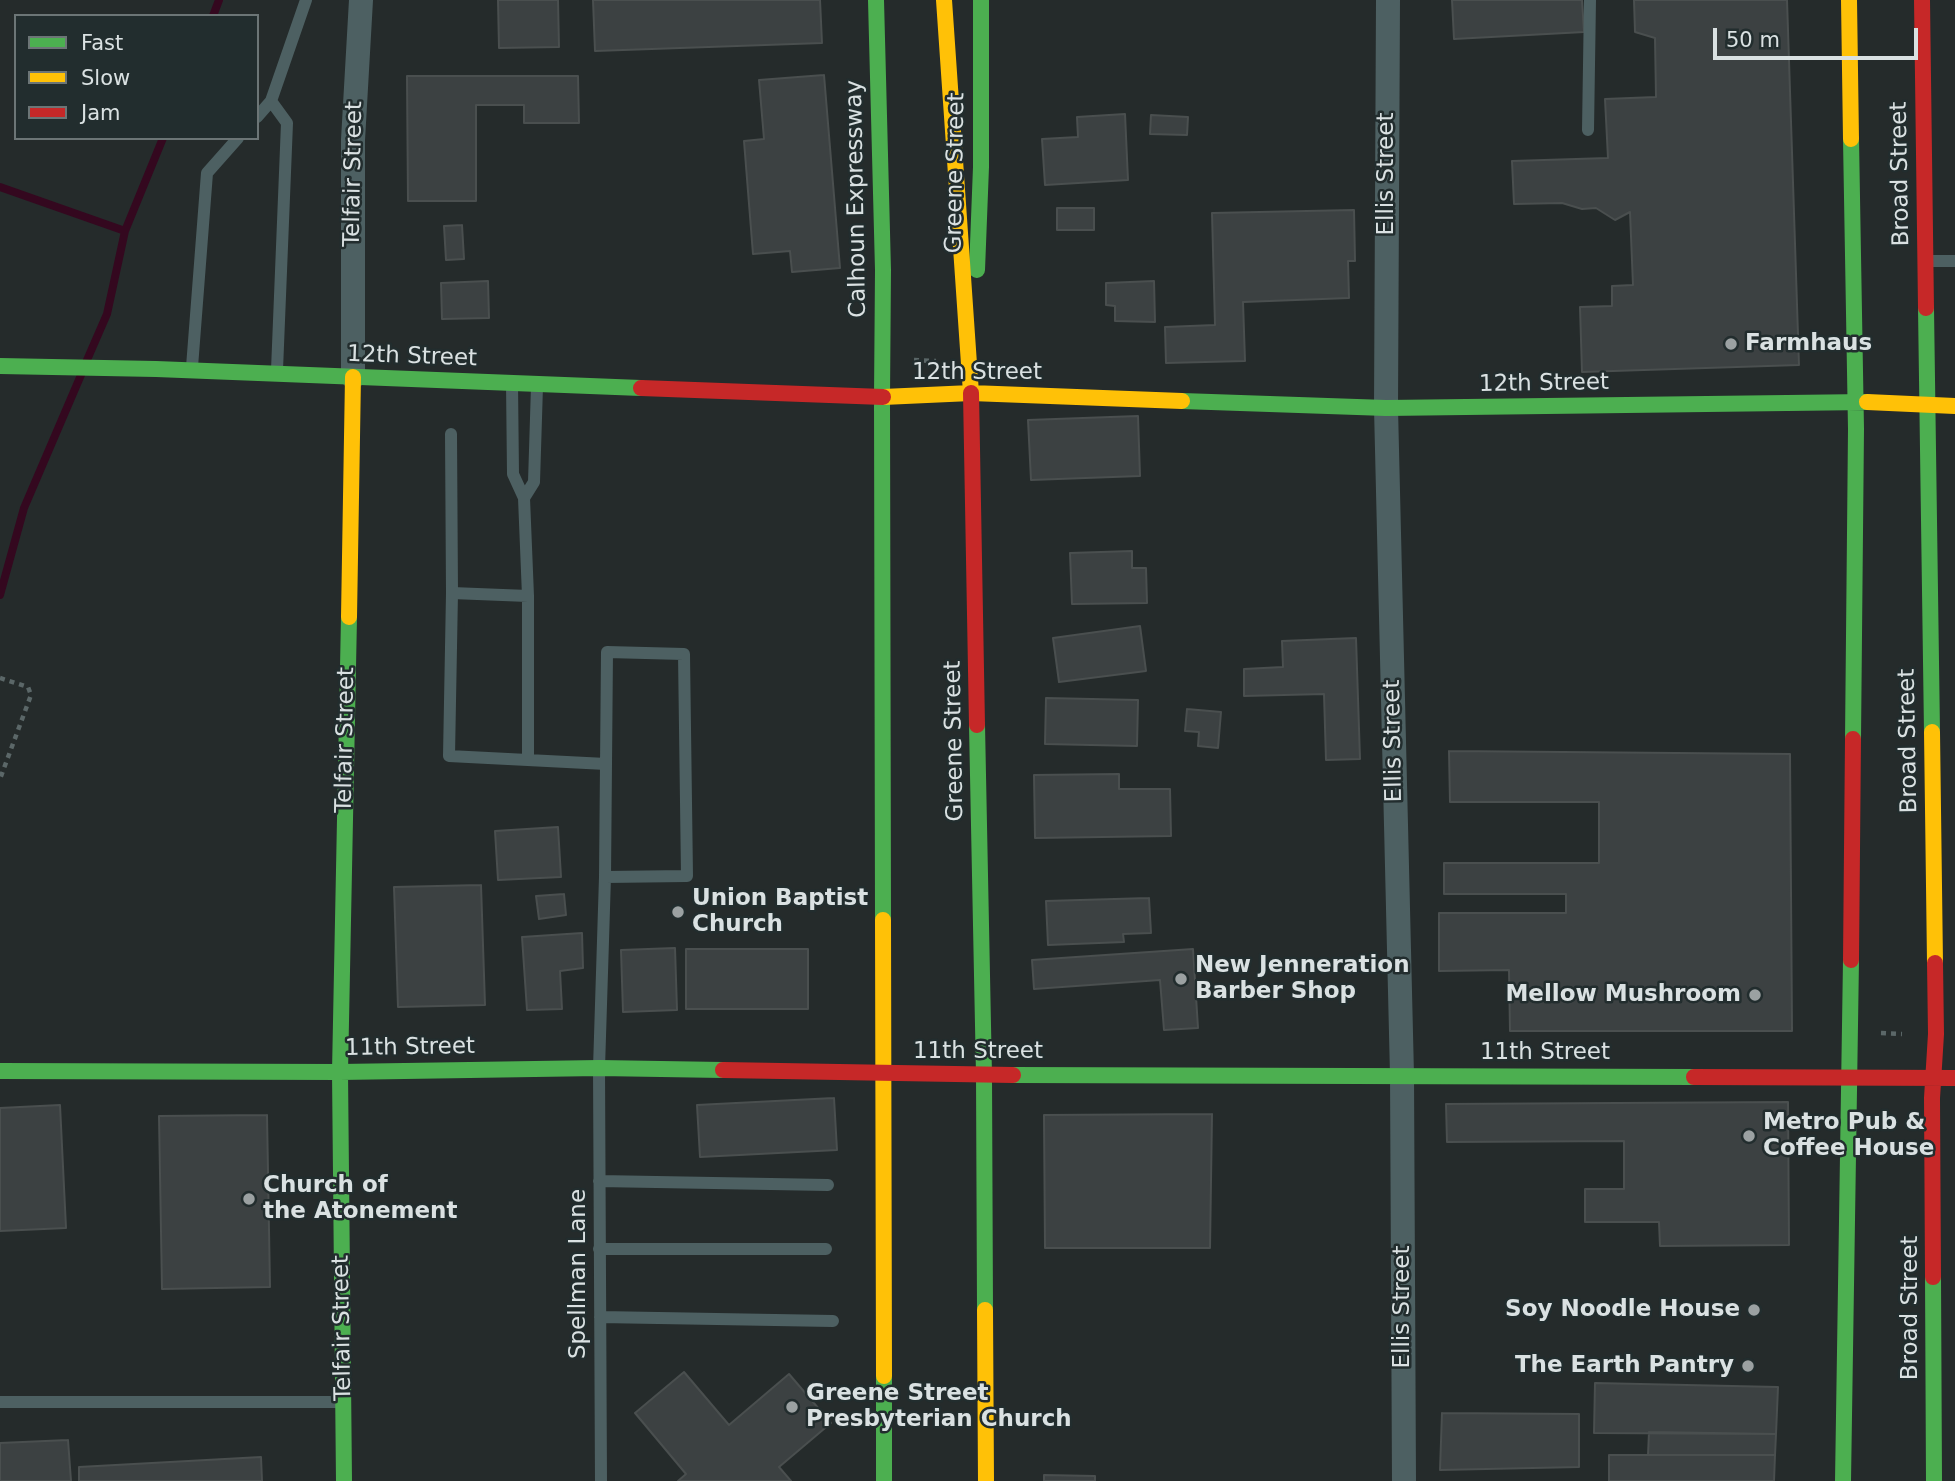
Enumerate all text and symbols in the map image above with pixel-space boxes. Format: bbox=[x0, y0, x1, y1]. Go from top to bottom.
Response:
legend bbox=[14, 14, 259, 140]
scale bar bbox=[1717, 14, 1922, 58]
text: 50 m bbox=[1726, 28, 1780, 52]
text: Fast bbox=[81, 31, 123, 55]
text: Slow bbox=[81, 66, 130, 90]
street label: Calhoun Expressway bbox=[841, 80, 873, 318]
street label: Greene Street bbox=[941, 92, 971, 254]
text: Jam bbox=[81, 101, 121, 125]
street label: Telfair Street bbox=[339, 101, 369, 247]
street label: Broad Street bbox=[1886, 101, 1916, 247]
street label: Ellis Street bbox=[1373, 113, 1401, 235]
place label: Farmhaus bbox=[1745, 330, 1872, 358]
marker: Farmhaus bbox=[1723, 336, 1739, 352]
street label: 12th Street bbox=[347, 341, 477, 373]
street label: 12th Street bbox=[912, 359, 1042, 387]
street label: 12th Street bbox=[1479, 369, 1609, 399]
street label: Greene Street bbox=[940, 660, 970, 822]
street label: Telfair Street bbox=[331, 667, 361, 813]
street label: Broad Street bbox=[1894, 668, 1924, 814]
street label: Ellis Street bbox=[1379, 679, 1409, 803]
place label: Union Baptist Church bbox=[692, 885, 868, 939]
marker: Union Baptist Church bbox=[670, 904, 686, 920]
place label: New Jenneration Barber Shop bbox=[1195, 952, 1410, 1006]
marker: New Jenneration Barber Shop bbox=[1173, 971, 1189, 987]
place label: Mellow Mushroom bbox=[1505, 981, 1741, 1009]
marker: Mellow Mushroom bbox=[1747, 987, 1763, 1003]
street label: 11th Street bbox=[345, 1033, 475, 1063]
street label: 11th Street bbox=[913, 1038, 1043, 1066]
street label: 11th Street bbox=[1480, 1039, 1610, 1067]
place label: Metro Pub & Coffee House bbox=[1763, 1109, 1934, 1163]
marker: Metro Pub & Coffee House bbox=[1741, 1128, 1757, 1144]
place label: Church of the Atonement bbox=[263, 1172, 457, 1226]
street label: Spellman Lane bbox=[565, 1189, 593, 1359]
marker: Church of the Atonement bbox=[241, 1191, 257, 1207]
street label: Broad Street bbox=[1897, 1236, 1925, 1380]
street label: Ellis Street bbox=[1389, 1246, 1417, 1368]
street label: Telfair Street bbox=[328, 1255, 358, 1401]
place label: Soy Noodle House bbox=[1505, 1296, 1740, 1324]
marker: Soy Noodle House bbox=[1746, 1302, 1762, 1318]
place label: The Earth Pantry bbox=[1515, 1352, 1734, 1380]
marker: The Earth Pantry bbox=[1740, 1358, 1756, 1374]
place label: Greene Street Presbyterian Church bbox=[806, 1380, 1072, 1434]
marker: Greene Street Presbyterian Church bbox=[784, 1399, 800, 1415]

